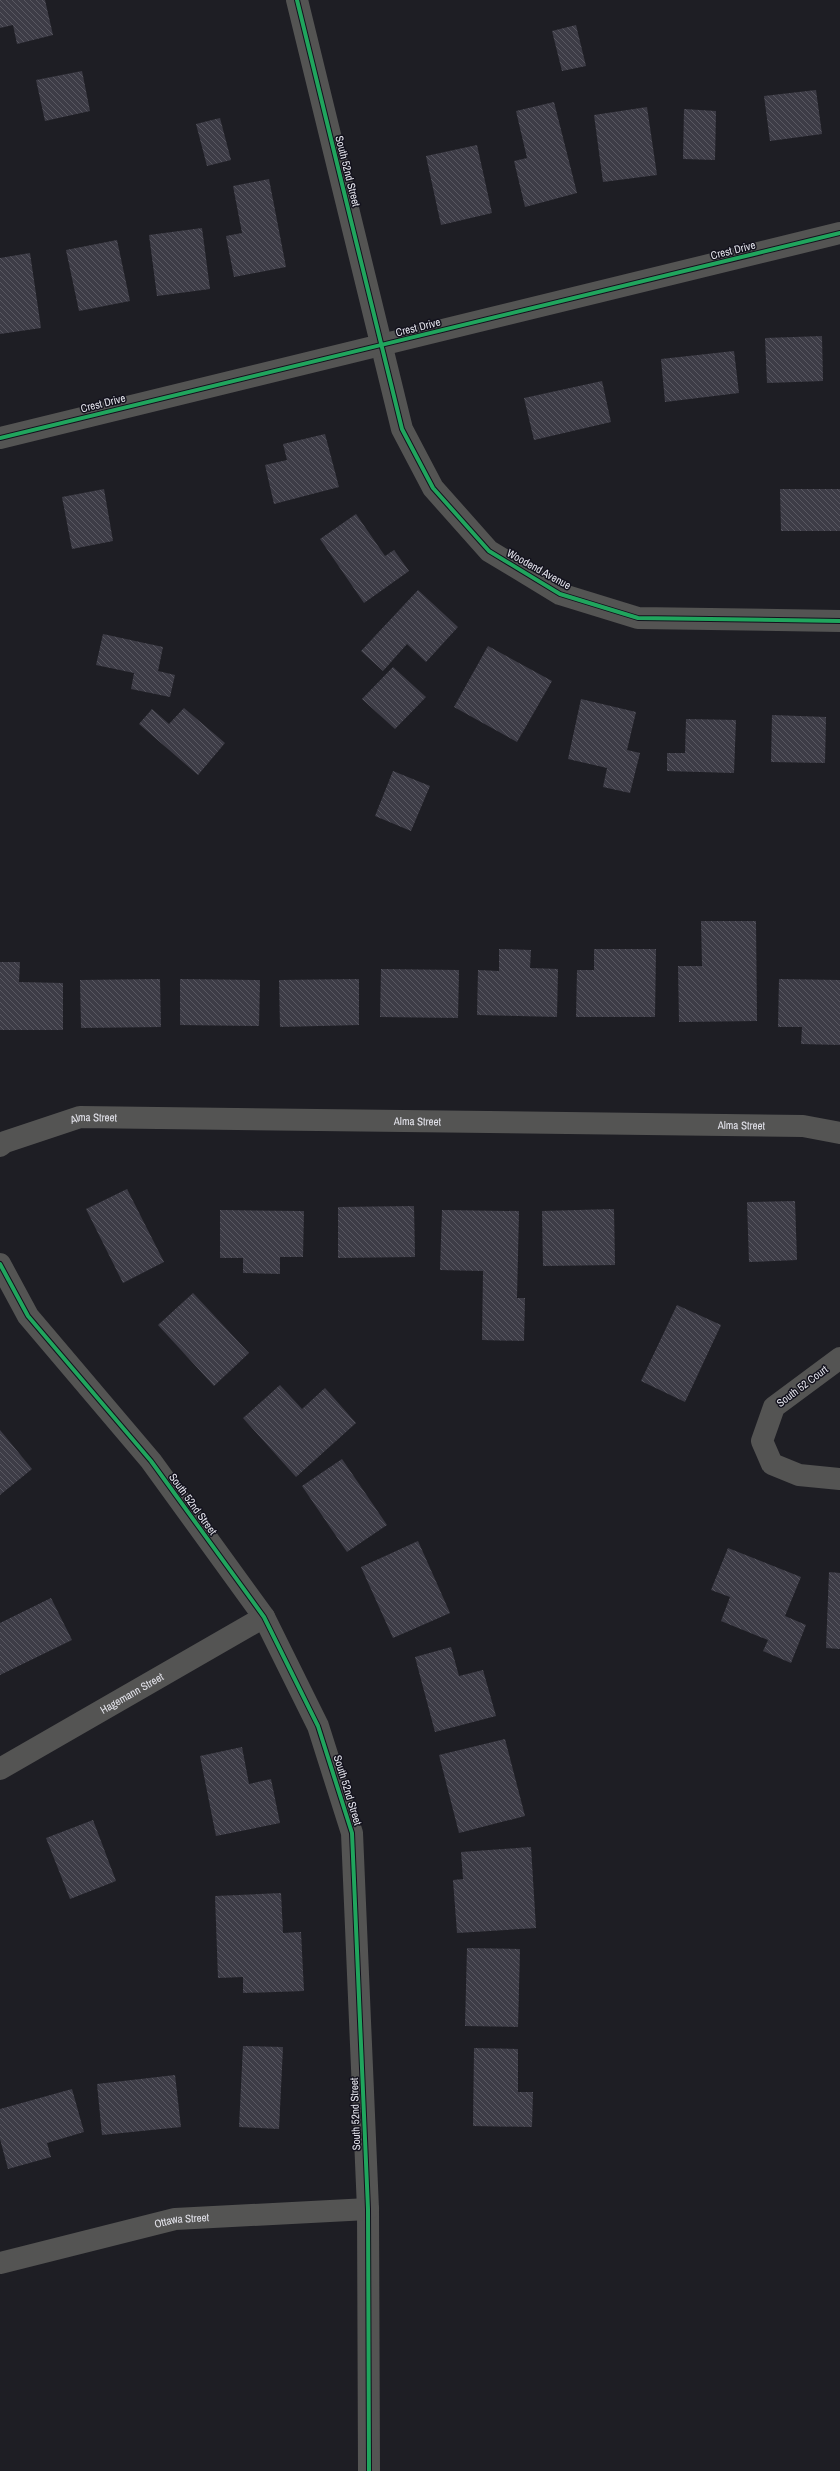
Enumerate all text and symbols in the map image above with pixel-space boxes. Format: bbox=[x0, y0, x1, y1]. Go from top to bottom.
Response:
street label: South 52nd Street bbox=[332, 134, 364, 208]
street label: Crest Drive bbox=[709, 238, 757, 262]
street label: Crest Drive bbox=[394, 315, 442, 339]
street label: Crest Drive bbox=[79, 391, 127, 415]
street label: Woodend Avenue bbox=[505, 546, 573, 592]
street label: Alma Street bbox=[67, 1110, 118, 1127]
street label: Alma Street bbox=[393, 1114, 442, 1129]
street label: Alma Street bbox=[717, 1118, 766, 1133]
street label: South 52 Court bbox=[774, 1362, 831, 1410]
street label: South 52nd Street bbox=[166, 1470, 220, 1538]
street label: Hagemann Street bbox=[98, 1669, 166, 1717]
street label: South 52nd Street bbox=[331, 1753, 365, 1827]
street label: South 52nd Street bbox=[347, 2077, 363, 2151]
street label: Ottawa Street bbox=[153, 2210, 210, 2231]

